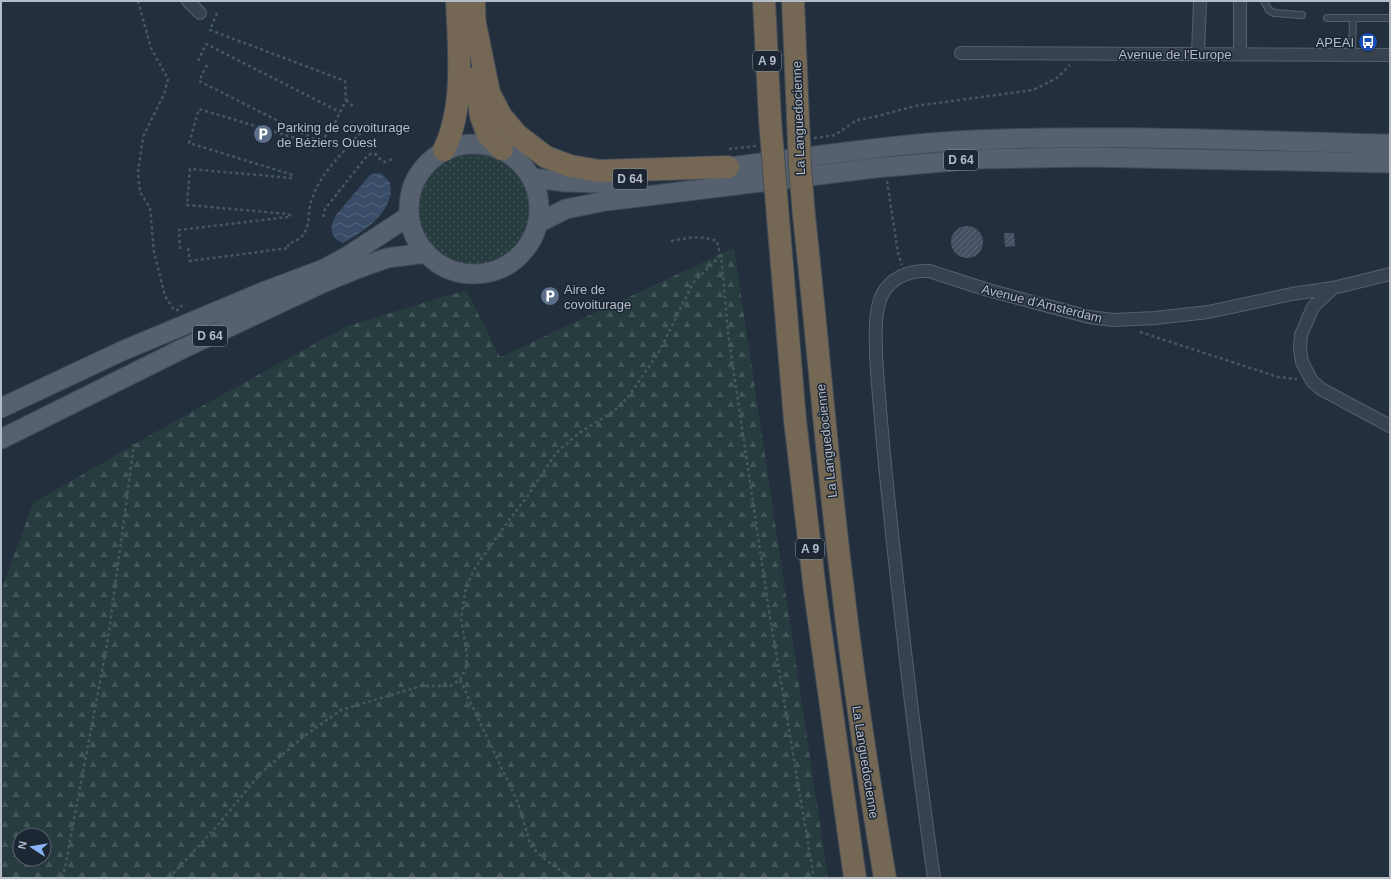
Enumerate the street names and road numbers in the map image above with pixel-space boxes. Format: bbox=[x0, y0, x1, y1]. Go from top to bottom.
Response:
street label: Avenue de l'Europe bbox=[1119, 47, 1231, 62]
road number: A 9 bbox=[753, 51, 781, 71]
street label: La Languedocienne bbox=[789, 61, 808, 175]
road number: D 64 bbox=[944, 150, 978, 170]
road number: D 64 bbox=[613, 169, 647, 189]
street label: Avenue d'Amsterdam bbox=[980, 281, 1104, 326]
road number: D 64 bbox=[193, 326, 227, 346]
street label: La Languedocienne bbox=[813, 383, 840, 499]
road number: A 9 bbox=[796, 539, 824, 559]
street label: La Languedocienne bbox=[849, 704, 882, 820]

